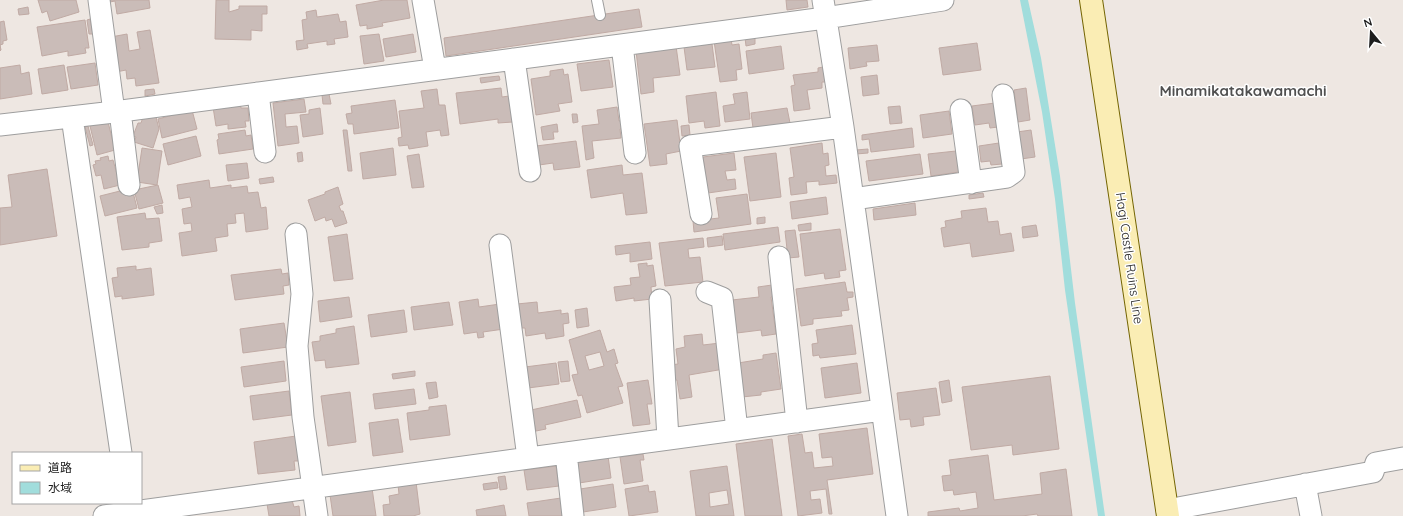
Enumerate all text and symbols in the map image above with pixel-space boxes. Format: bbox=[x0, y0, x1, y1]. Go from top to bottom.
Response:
north arrow bbox=[1351, 12, 1391, 52]
text: N bbox=[1362, 15, 1374, 30]
district label: Minamikatakawamachi bbox=[1159, 81, 1327, 100]
street label: Hagi Castle Ruins Line bbox=[1113, 191, 1147, 325]
legend bbox=[12, 452, 142, 504]
text: 道路 bbox=[48, 460, 72, 475]
text: 水域 bbox=[48, 480, 72, 495]

